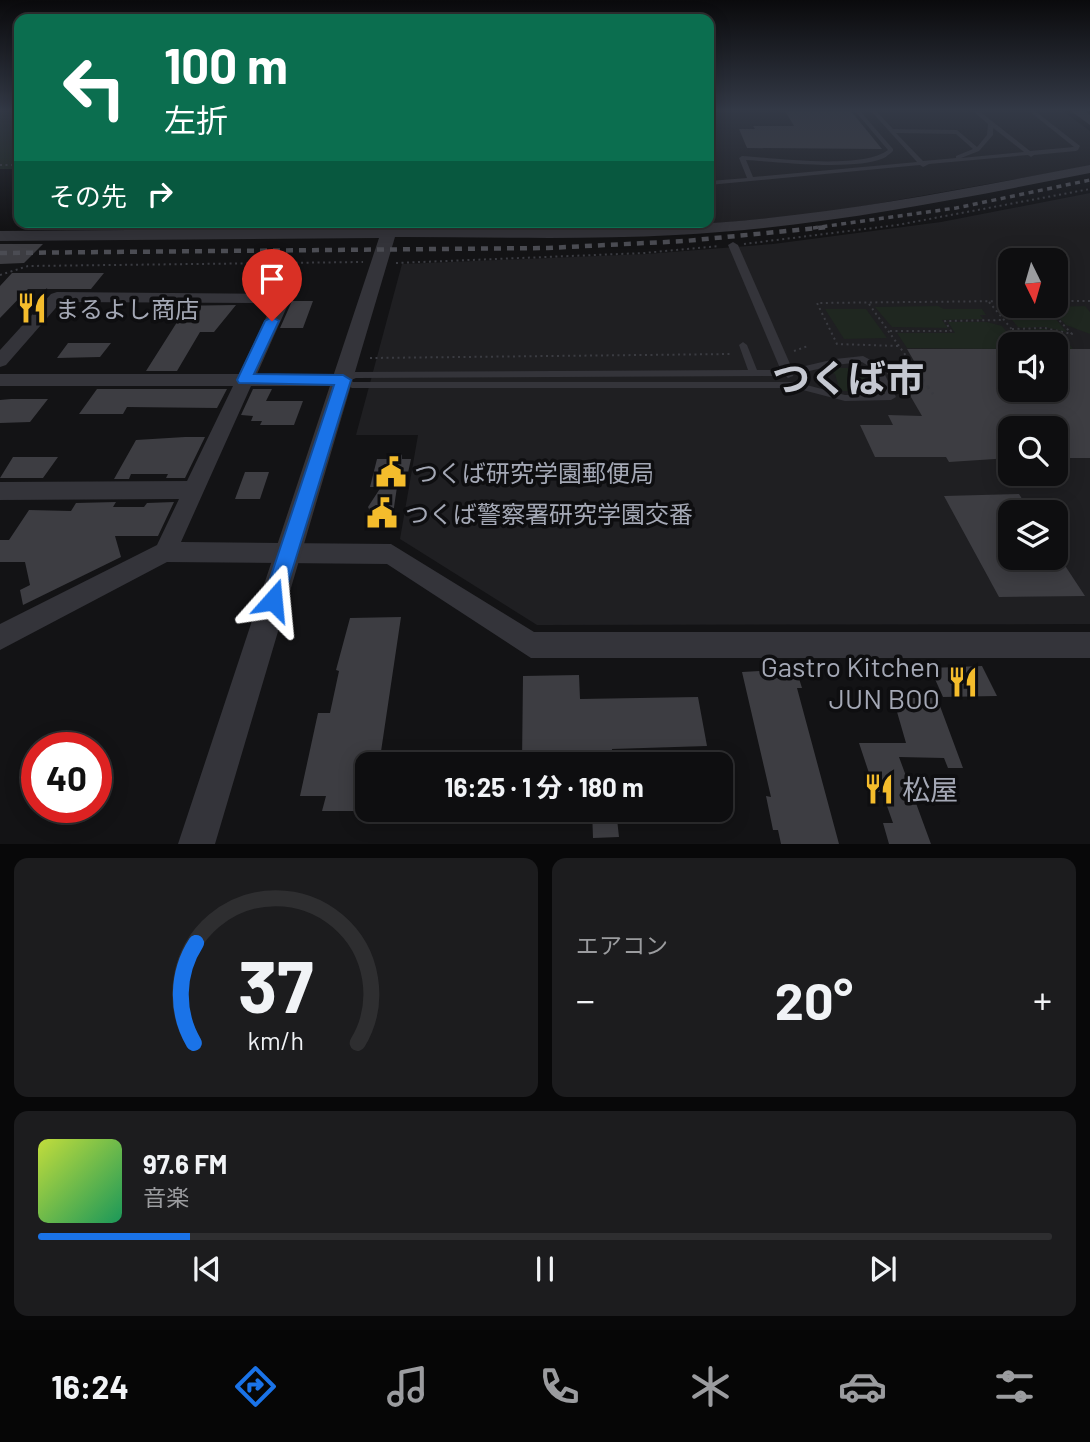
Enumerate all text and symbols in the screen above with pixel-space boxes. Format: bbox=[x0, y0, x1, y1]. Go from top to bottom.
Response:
text: 100 m bbox=[164, 35, 288, 94]
icon: left bbox=[49, 42, 140, 133]
text: 左折 bbox=[164, 100, 228, 138]
icon: right bbox=[141, 175, 179, 213]
text: その先 bbox=[49, 180, 127, 211]
north arrow bbox=[998, 248, 1068, 318]
map controls bbox=[998, 248, 1068, 570]
pin bbox=[242, 249, 302, 321]
icon: arrive bbox=[253, 260, 291, 298]
restaurant icon: まるよし商店 bbox=[15, 291, 49, 325]
place label: まるよし商店 bbox=[55, 294, 199, 323]
button: sound bbox=[998, 332, 1068, 402]
district label: つくば市 bbox=[772, 354, 924, 400]
button: search bbox=[998, 416, 1068, 486]
public building icon: つくば研究学園郵便局 bbox=[374, 455, 408, 489]
place label: つくば研究学園郵便局 bbox=[414, 458, 654, 487]
public building icon: つくば警察署研究学園交番 bbox=[365, 496, 399, 530]
place label: つくば警察署研究学園交番 bbox=[405, 499, 693, 528]
button: layers bbox=[998, 500, 1068, 570]
position arrow bbox=[236, 563, 310, 637]
place label: Gastro Kitchen JUN BOO bbox=[761, 649, 940, 715]
restaurant icon: Gastro Kitchen JUN BOO bbox=[946, 665, 980, 699]
speed limit sign: 40 bbox=[21, 732, 112, 823]
text: 16:25 · 1 分 · 180 m bbox=[444, 771, 644, 802]
restaurant icon: 松屋 bbox=[862, 772, 896, 806]
place label: 松屋 bbox=[902, 772, 958, 806]
text: エアコン bbox=[576, 931, 668, 959]
text: 37 bbox=[238, 941, 314, 1029]
text: 20° bbox=[775, 968, 853, 1030]
text: − bbox=[576, 976, 595, 1022]
text: + bbox=[1033, 976, 1052, 1022]
text: km/h bbox=[248, 1025, 304, 1055]
text: 97.6 FM bbox=[143, 1148, 227, 1179]
text: 音楽 bbox=[143, 1183, 189, 1211]
icon: previous bbox=[188, 1250, 226, 1288]
icon: pause bbox=[526, 1250, 564, 1288]
icon: next bbox=[864, 1250, 902, 1288]
icon: directions bbox=[231, 1362, 280, 1411]
icon: music bbox=[383, 1362, 432, 1411]
icon: phone bbox=[535, 1362, 584, 1411]
icon: climate bbox=[686, 1362, 735, 1411]
icon: car bbox=[838, 1362, 887, 1411]
icon: filters bbox=[990, 1362, 1039, 1411]
text: 16:24 bbox=[51, 1367, 129, 1405]

